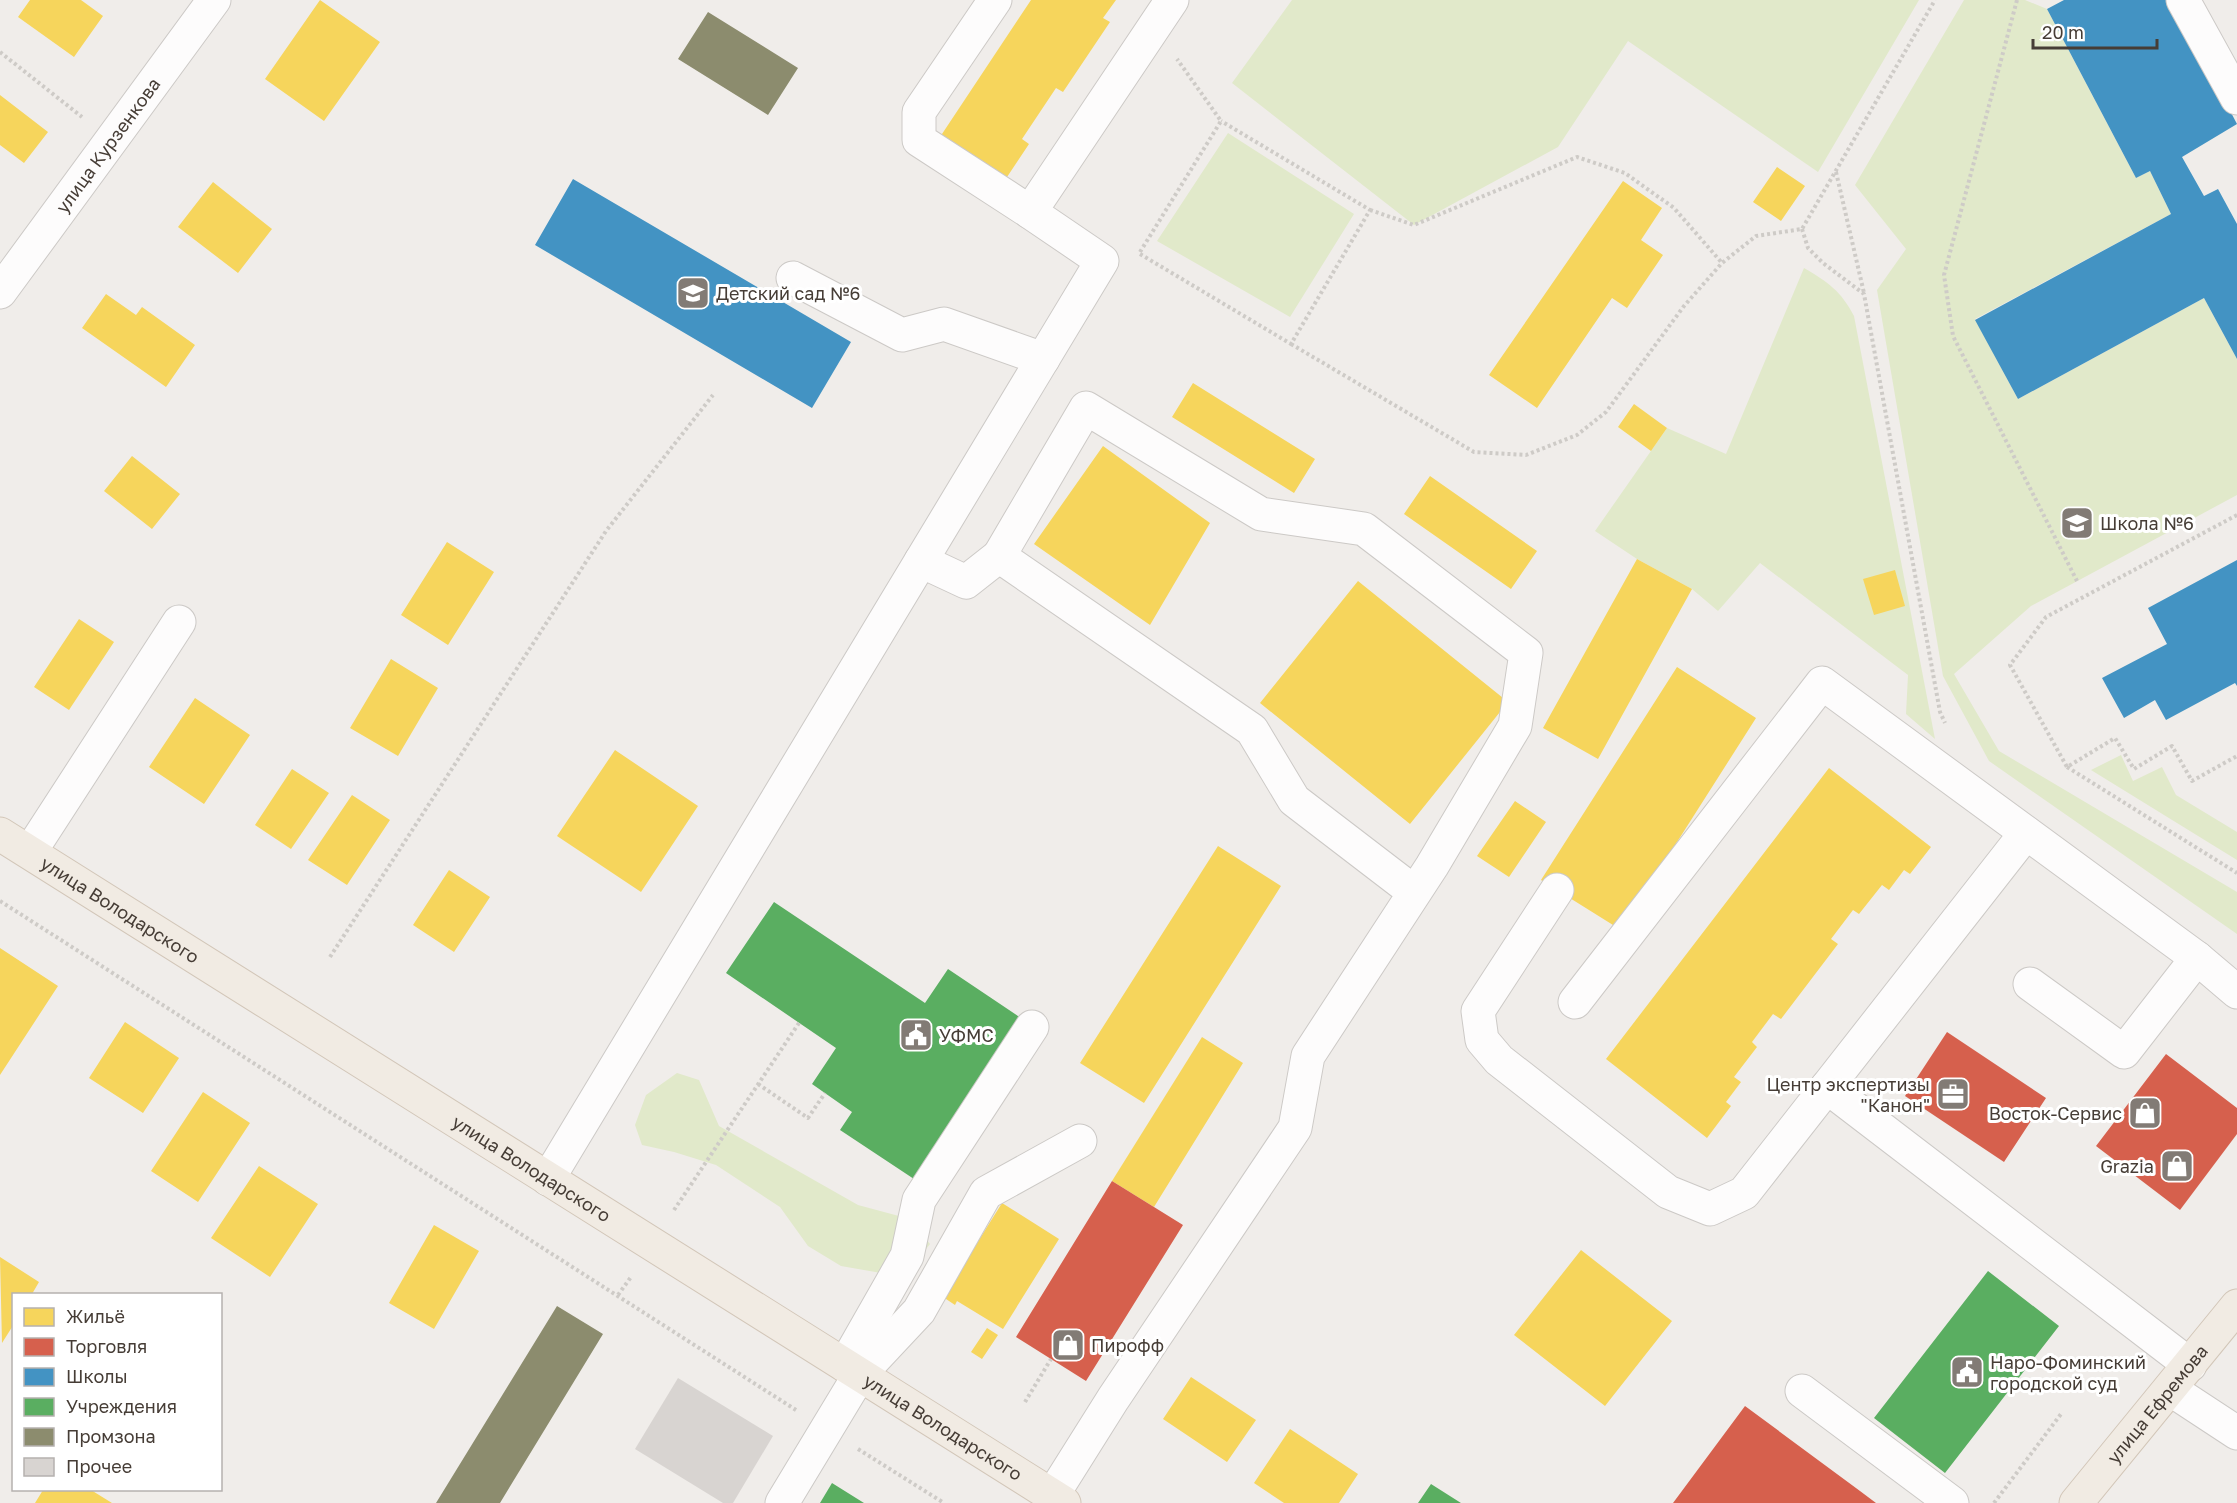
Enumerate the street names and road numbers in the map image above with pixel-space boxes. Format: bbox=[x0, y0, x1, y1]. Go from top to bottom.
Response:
street label: улица Курзенкова bbox=[51, 73, 164, 217]
street label: улица Володарского bbox=[37, 852, 204, 968]
street label: улица Володарского bbox=[448, 1110, 615, 1226]
street label: улица Ефремова bbox=[2102, 1340, 2212, 1468]
street label: улица Володарского bbox=[860, 1369, 1026, 1485]

